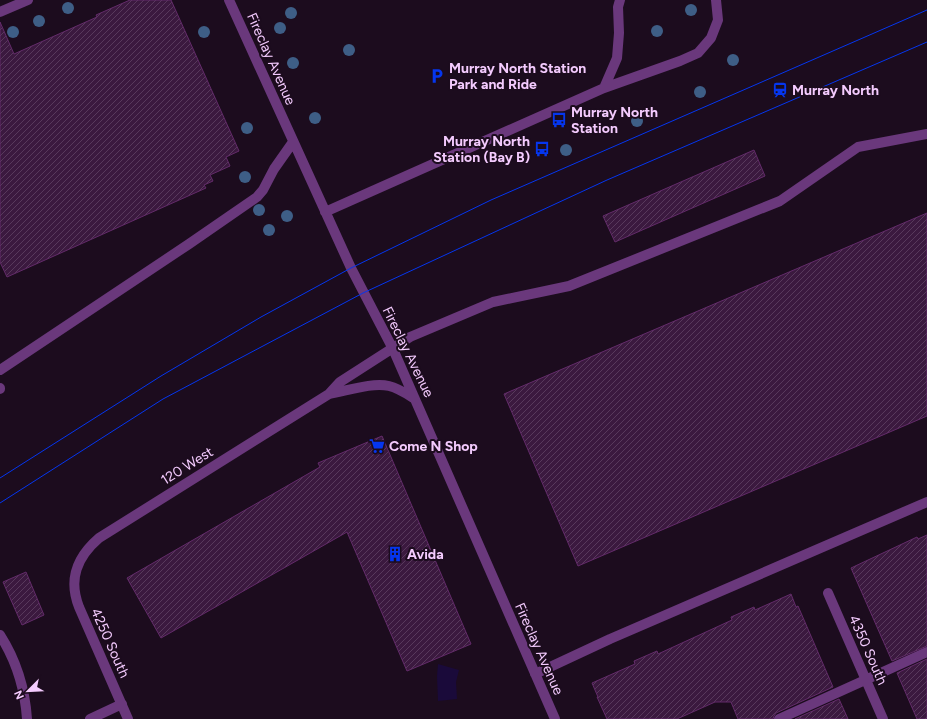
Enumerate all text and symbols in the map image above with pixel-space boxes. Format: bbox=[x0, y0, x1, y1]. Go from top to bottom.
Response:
street label: Fireclay Avenue bbox=[243, 10, 299, 108]
place label: Murray North Station Park and Ride bbox=[449, 60, 586, 93]
parking icon: Murray North Station Park and Ride bbox=[428, 67, 446, 85]
station icon: Murray North bbox=[771, 81, 789, 99]
place label: Murray North bbox=[792, 82, 879, 99]
place label: Murray North Station bbox=[571, 104, 658, 137]
bus stop icon: Murray North Station bbox=[550, 111, 568, 129]
place label: Murray North Station (Bay B) bbox=[433, 133, 530, 166]
bus stop icon: Murray North Station (Bay B) bbox=[533, 140, 551, 158]
street label: Fireclay Avenue bbox=[379, 304, 438, 401]
supermarket icon: Come N Shop bbox=[368, 437, 386, 455]
place label: Come N Shop bbox=[389, 438, 478, 455]
street label: 120 West bbox=[158, 443, 216, 489]
building icon: Avida bbox=[386, 545, 404, 563]
place label: Avida bbox=[407, 546, 444, 563]
street label: Fireclay Avenue bbox=[511, 600, 567, 698]
street label: 4250 South bbox=[87, 605, 133, 681]
street label: 4350 South bbox=[845, 613, 891, 688]
north arrow bbox=[8, 671, 48, 711]
text: N bbox=[12, 688, 27, 701]

